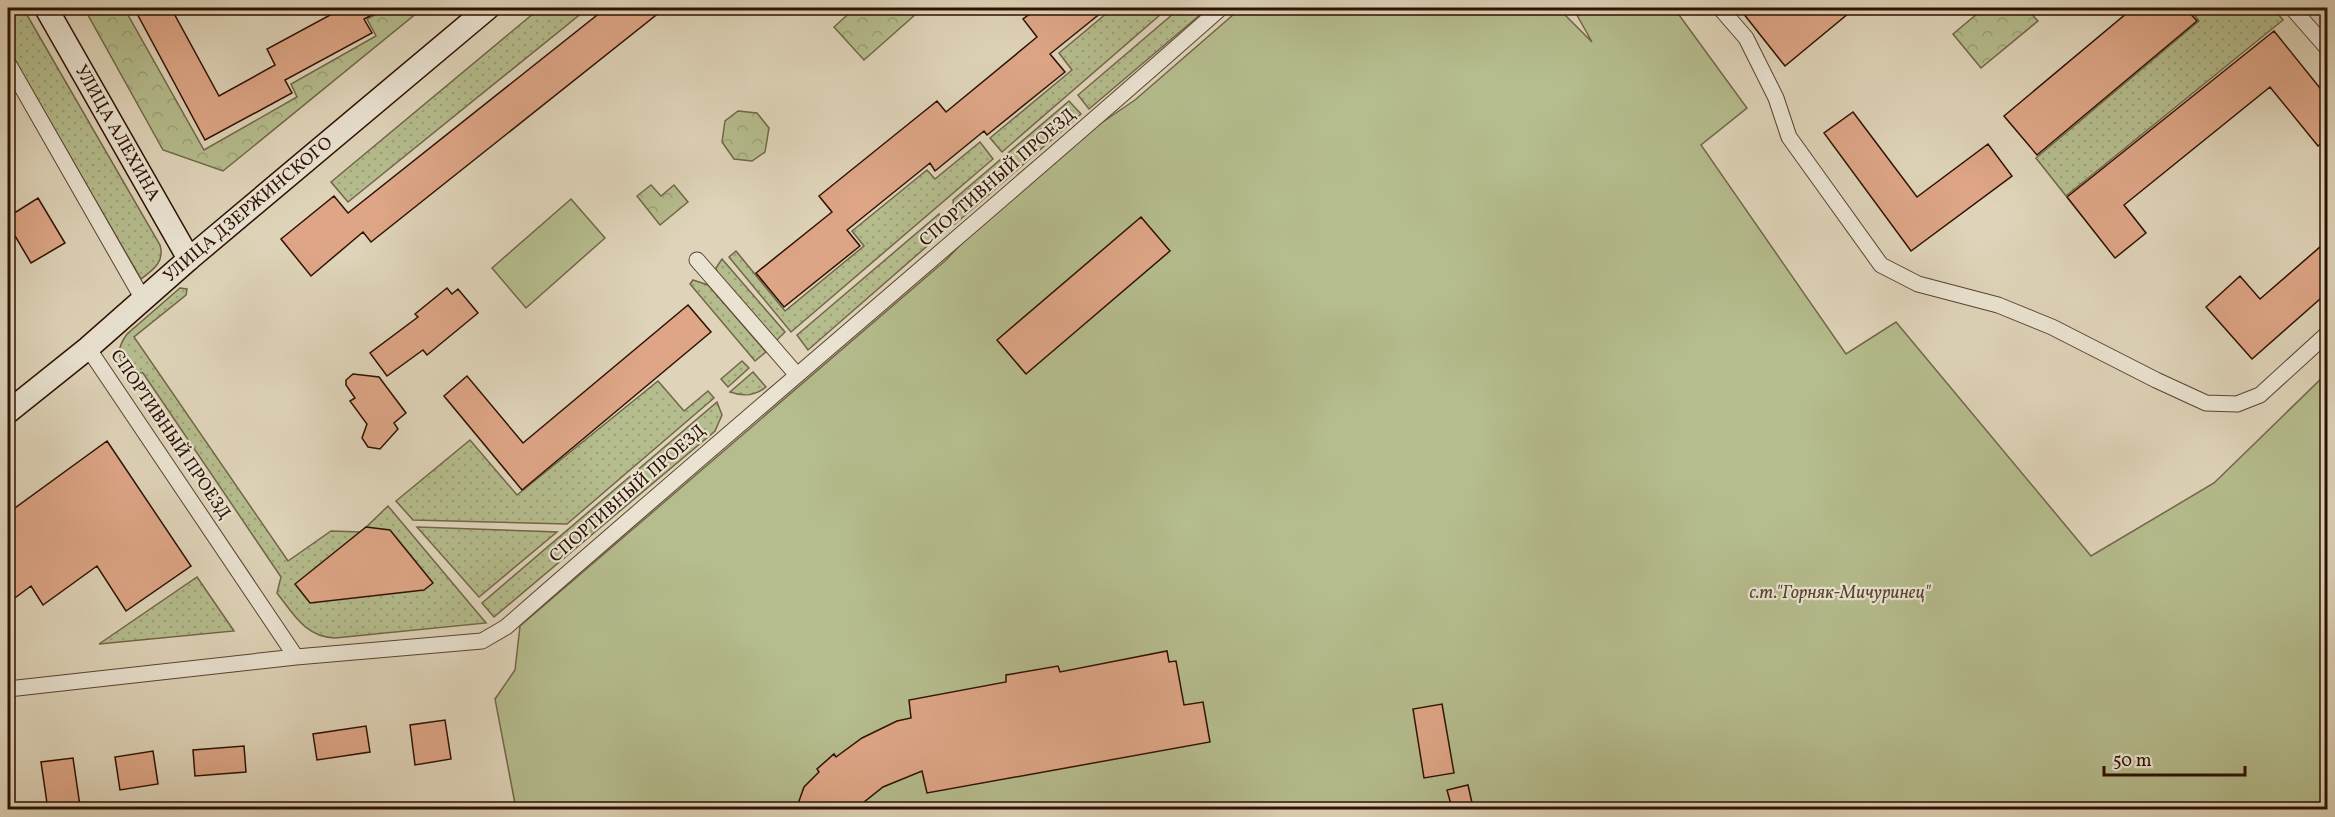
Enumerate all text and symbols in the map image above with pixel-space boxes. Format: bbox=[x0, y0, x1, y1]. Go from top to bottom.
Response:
street label: УЛИЦА АЛЕХИНА bbox=[68, 60, 166, 206]
street label: СПОРТИВНЫЙ ПРОЕЗД bbox=[914, 103, 1082, 253]
street label: УЛИЦА ДЗЕРЖИНСКОГО bbox=[158, 131, 338, 288]
street label: СПОРТИВНЫЙ ПРОЕЗД bbox=[104, 345, 236, 525]
street label: СПОРТИВНЫЙ ПРОЕЗД bbox=[544, 419, 712, 569]
park label: с.т."Горняк-Мичуринец" bbox=[1749, 581, 1932, 606]
scale bar bbox=[2104, 739, 2245, 777]
text: 50 m bbox=[2113, 749, 2152, 774]

